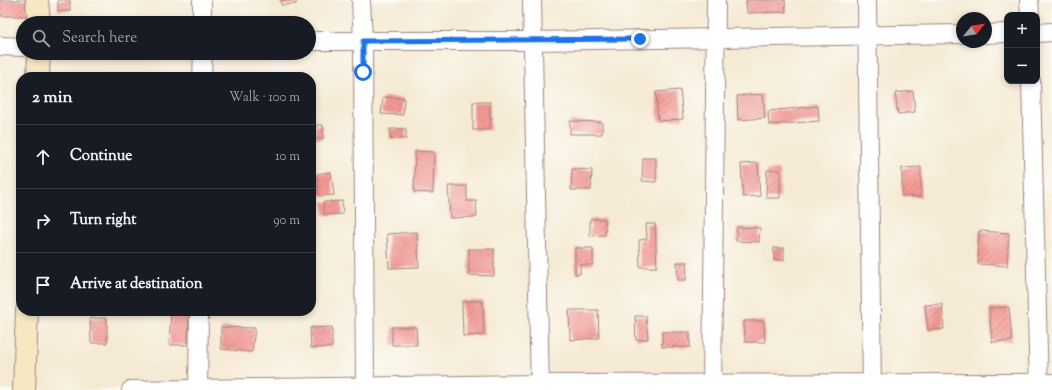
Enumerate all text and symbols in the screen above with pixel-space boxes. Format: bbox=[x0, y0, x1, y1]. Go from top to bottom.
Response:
north arrow bbox=[956, 12, 992, 48]
map controls bbox=[1004, 12, 1040, 84]
button: + bbox=[1004, 12, 1040, 48]
search box bbox=[16, 16, 316, 60]
icon: search bbox=[30, 27, 52, 49]
text: Search here bbox=[62, 28, 137, 49]
route end bbox=[631, 30, 649, 48]
button: − bbox=[1004, 48, 1040, 84]
route start bbox=[354, 63, 372, 81]
text: 2 min bbox=[32, 86, 73, 110]
text: Walk · 100 m bbox=[229, 89, 300, 107]
icon: ahead bbox=[32, 146, 54, 168]
text: Continue bbox=[70, 146, 132, 167]
text: 10 m bbox=[275, 148, 300, 166]
icon: right bbox=[32, 210, 54, 232]
text: Turn right bbox=[70, 210, 136, 231]
text: 90 m bbox=[273, 212, 300, 230]
icon: arrive bbox=[32, 274, 54, 296]
text: Arrive at destination bbox=[70, 274, 203, 295]

